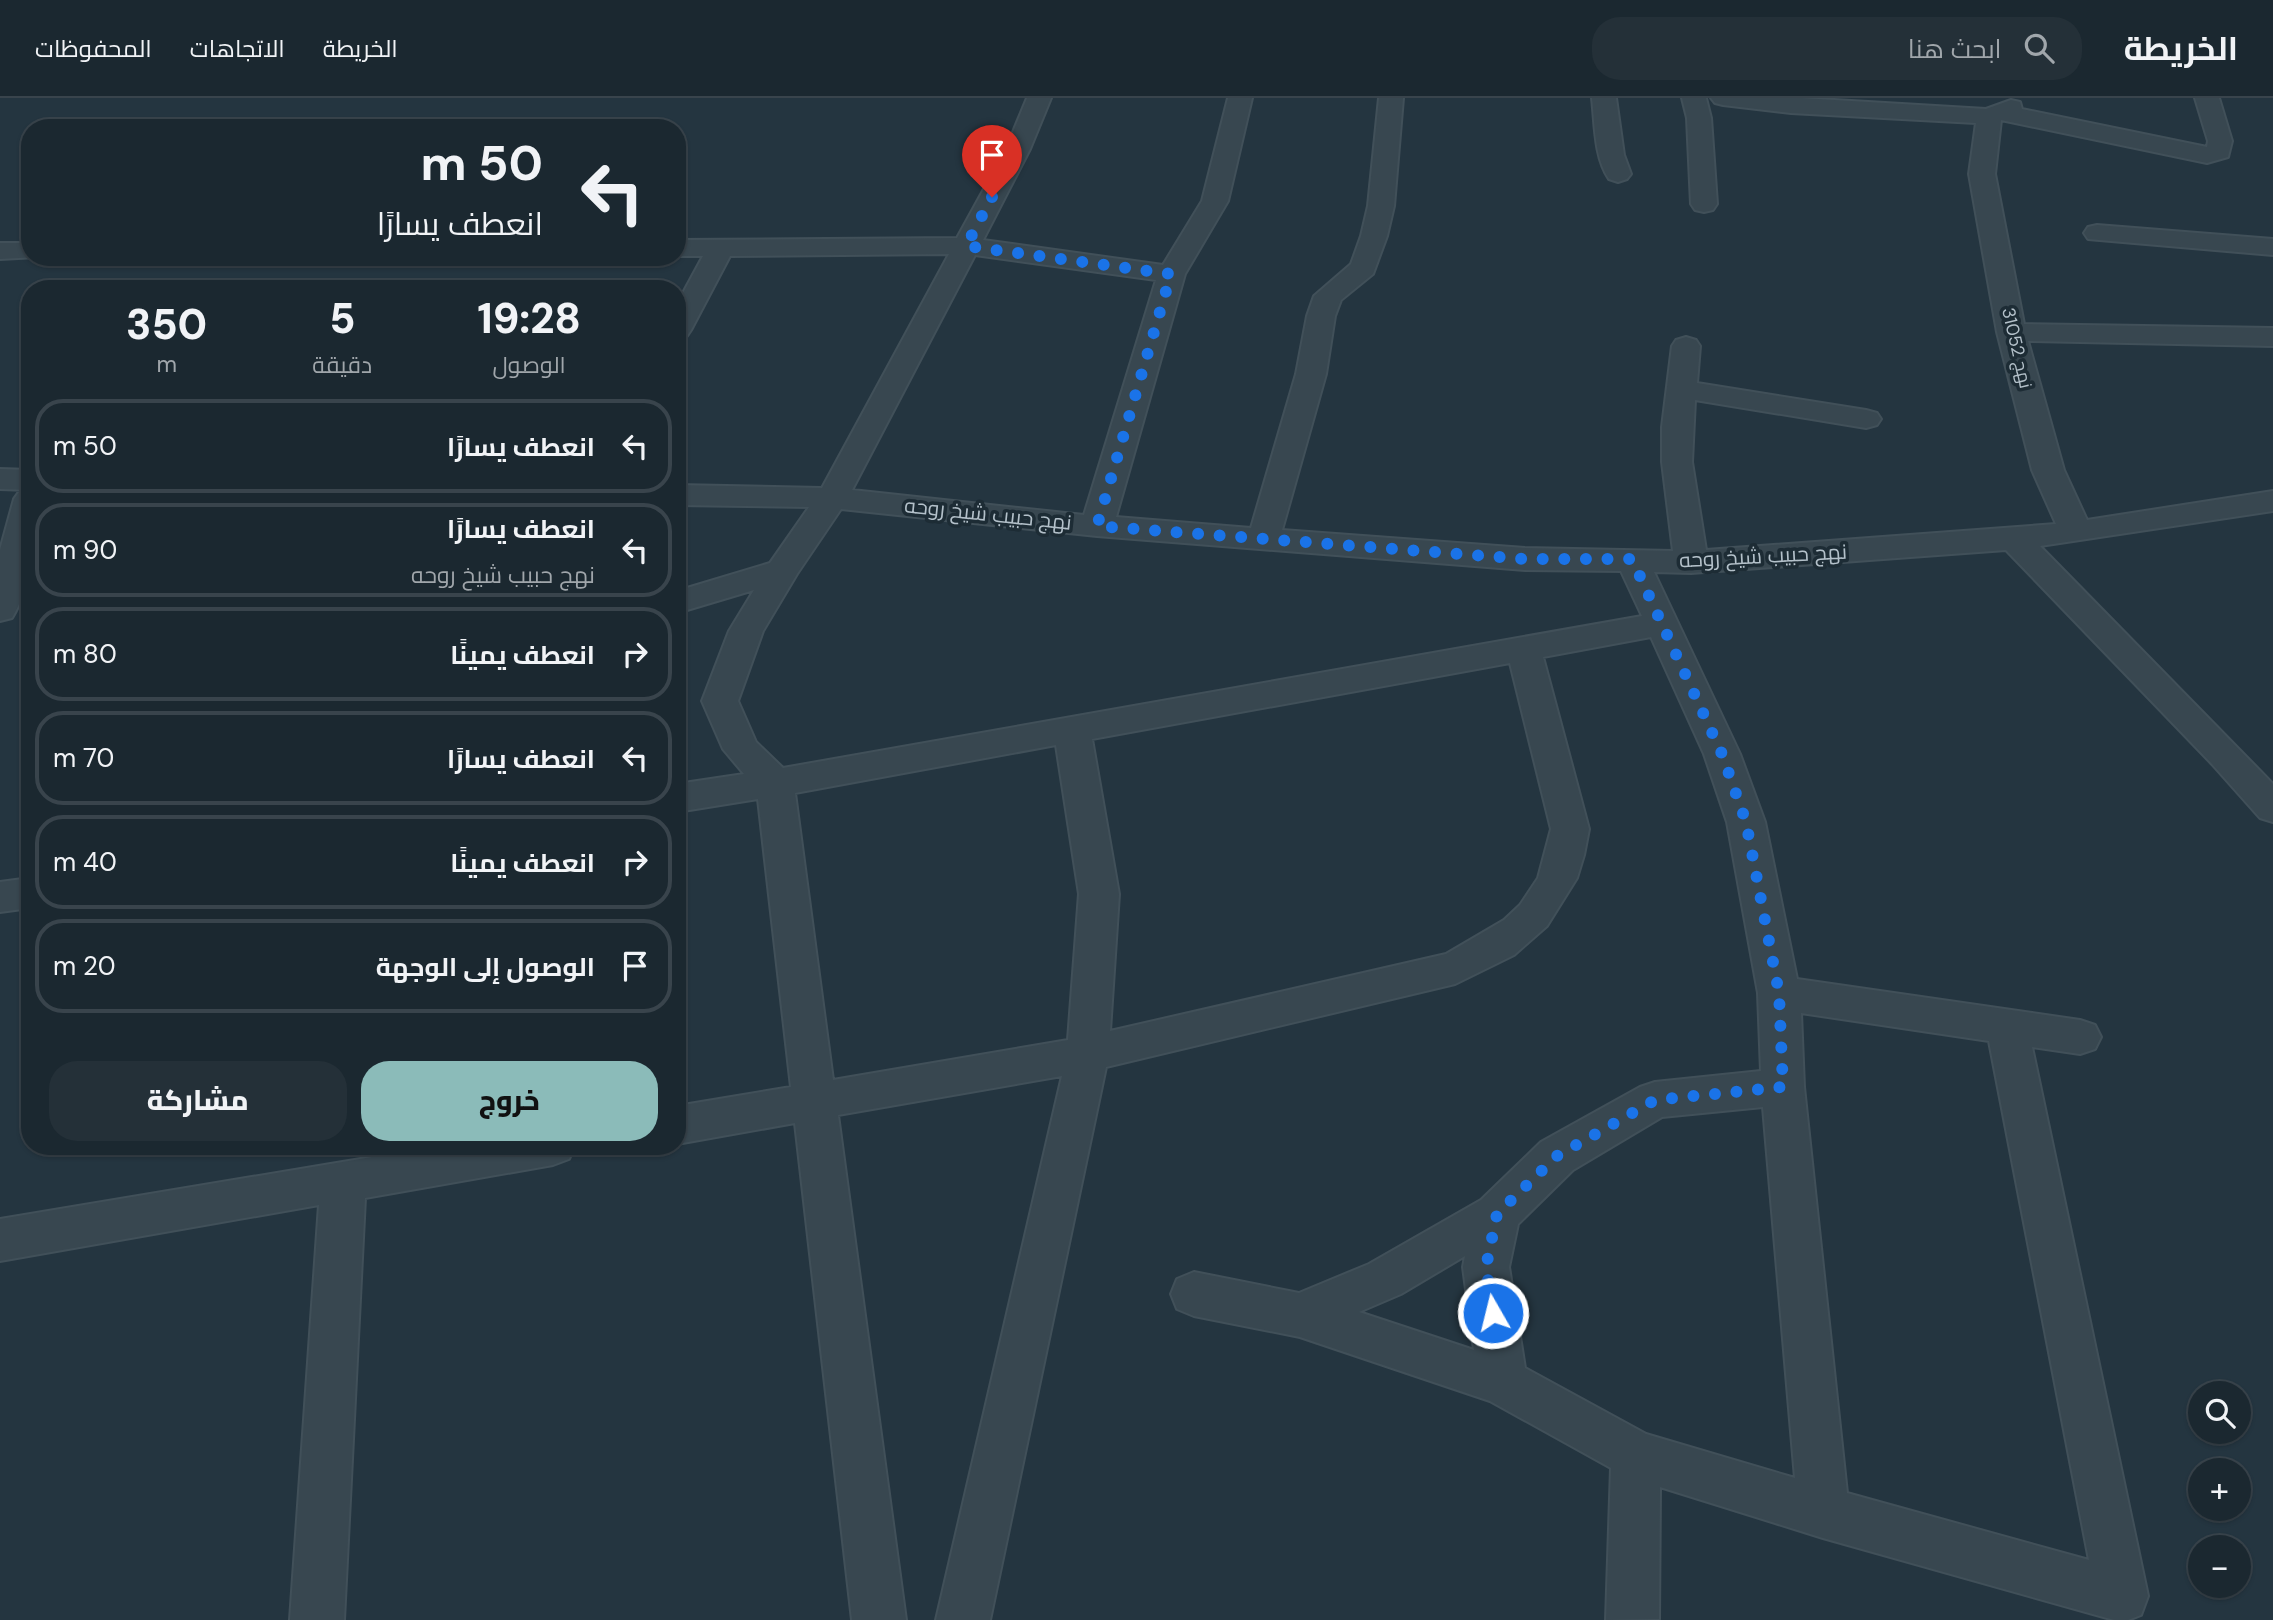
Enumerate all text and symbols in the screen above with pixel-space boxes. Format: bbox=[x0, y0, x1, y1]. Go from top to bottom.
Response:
search box bbox=[1592, 17, 2082, 80]
text: الخريطة bbox=[2124, 27, 2238, 70]
icon: search bbox=[2020, 29, 2058, 67]
text: ابحث هنا bbox=[1908, 32, 2002, 66]
text: المحفوظات bbox=[35, 33, 152, 64]
text: الاتجاهات bbox=[190, 33, 285, 64]
text: الخريطة bbox=[323, 33, 398, 64]
pin bbox=[962, 125, 1022, 197]
text: 50 m bbox=[420, 131, 543, 195]
icon: arrive bbox=[973, 136, 1011, 174]
icon: left bbox=[567, 147, 658, 238]
text: انعطف يسارًا bbox=[377, 203, 543, 245]
text: 5 bbox=[329, 291, 355, 346]
text: 19:28 bbox=[477, 291, 581, 346]
text: 350 bbox=[126, 297, 207, 352]
street label: نهج 31052 bbox=[1996, 305, 2038, 391]
text: m bbox=[156, 349, 177, 379]
text: دقيقة bbox=[312, 350, 372, 380]
text: الوصول bbox=[492, 350, 566, 380]
icon: left bbox=[616, 427, 654, 465]
text: 50 m bbox=[53, 429, 117, 463]
text: انعطف يسارًا bbox=[447, 430, 595, 464]
street label: نهج حبيب شيخ روحه bbox=[903, 491, 1073, 537]
text: انعطف يسارًا bbox=[447, 512, 595, 546]
icon: left bbox=[616, 531, 654, 569]
text: 90 m bbox=[53, 533, 117, 567]
street label: نهج حبيب شيخ روحه bbox=[1678, 538, 1848, 574]
text: نهج حبيب شيخ روحه bbox=[411, 560, 595, 590]
icon: right bbox=[616, 635, 654, 673]
text: 80 m bbox=[53, 637, 117, 671]
text: انعطف يمينًا bbox=[450, 638, 595, 672]
icon: left bbox=[616, 739, 654, 777]
text: 70 m bbox=[53, 741, 114, 775]
text: انعطف يسارًا bbox=[447, 742, 595, 776]
icon: right bbox=[616, 843, 654, 881]
text: 40 m bbox=[53, 845, 117, 879]
text: انعطف يمينًا bbox=[450, 846, 595, 880]
icon: arrive bbox=[616, 947, 654, 985]
text: 20 m bbox=[53, 949, 116, 983]
text: الوصول إلى الوجهة bbox=[376, 950, 595, 984]
button: مشاركة bbox=[49, 1061, 347, 1141]
button: خروج bbox=[361, 1061, 658, 1141]
position arrow bbox=[1456, 1276, 1530, 1350]
map controls bbox=[2188, 1381, 2251, 1598]
button: search bbox=[2188, 1381, 2251, 1444]
button: + bbox=[2188, 1458, 2251, 1521]
button: − bbox=[2188, 1535, 2251, 1598]

